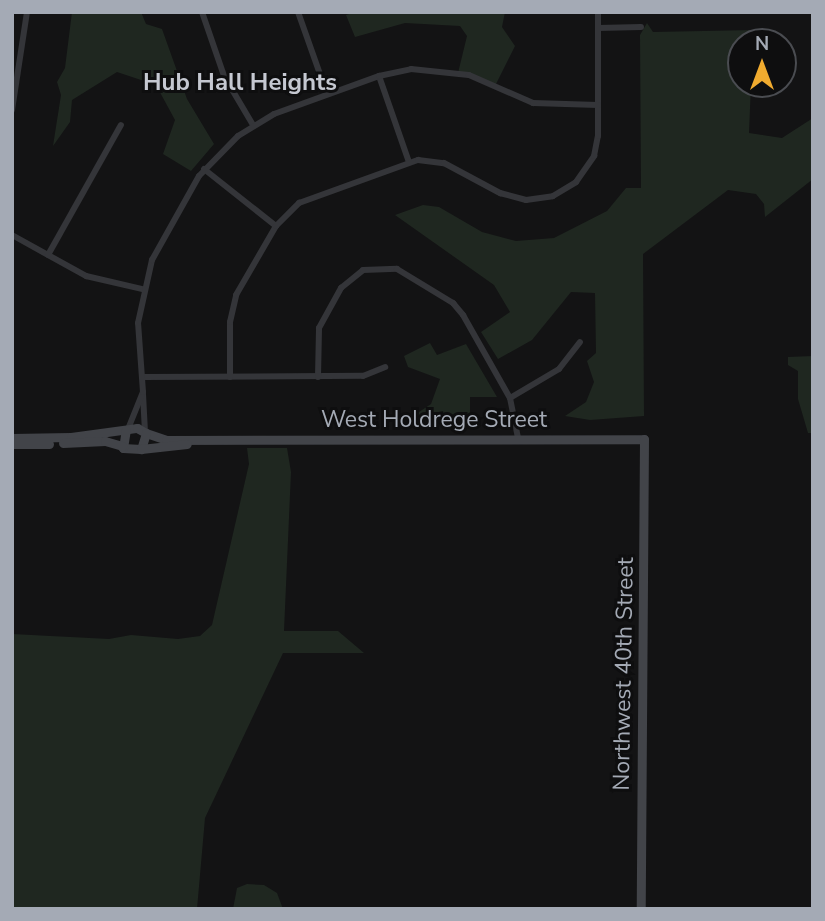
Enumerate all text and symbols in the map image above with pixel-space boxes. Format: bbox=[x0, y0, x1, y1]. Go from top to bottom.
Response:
north arrow bbox=[727, 28, 797, 98]
text: N bbox=[755, 31, 769, 57]
district label: Hub Hall Heights bbox=[143, 69, 337, 97]
street label: West Holdrege Street bbox=[321, 406, 547, 434]
street label: Northwest 40th Street bbox=[608, 557, 640, 791]

